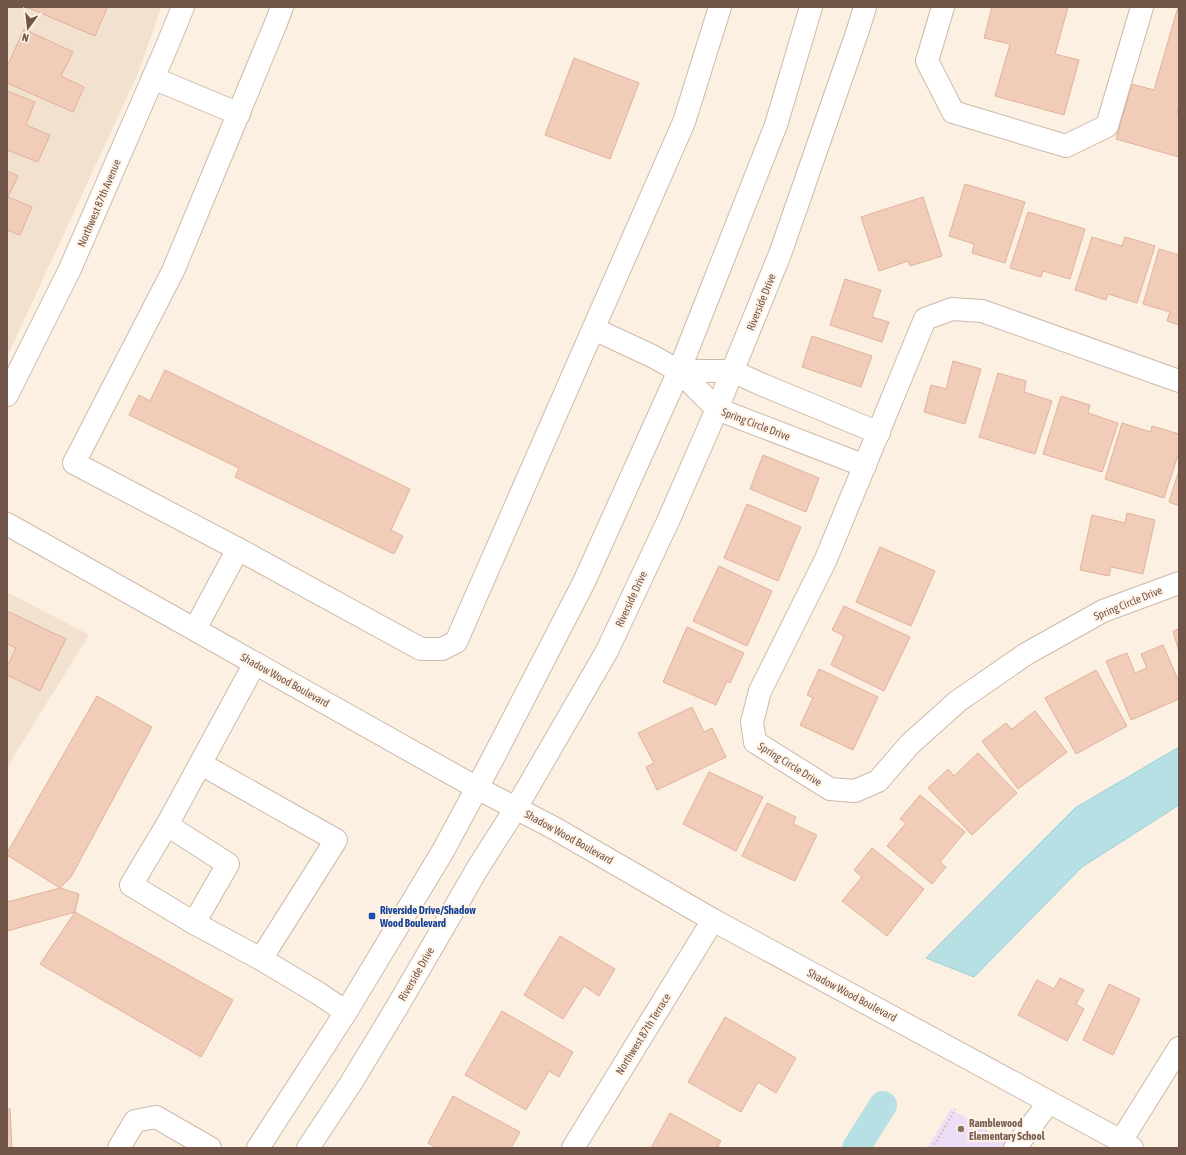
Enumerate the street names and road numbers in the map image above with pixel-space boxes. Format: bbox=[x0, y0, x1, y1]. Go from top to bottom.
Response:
street label: Northwest 87th Avenue bbox=[75, 157, 123, 249]
street label: Riverside Drive bbox=[744, 272, 778, 332]
street label: Spring Circle Drive bbox=[720, 405, 792, 443]
street label: Riverside Drive bbox=[613, 569, 649, 629]
street label: Spring Circle Drive bbox=[1092, 584, 1164, 622]
street label: Shadow Wood Boulevard bbox=[239, 651, 331, 709]
street label: Spring Circle Drive bbox=[756, 740, 824, 788]
street label: Shadow Wood Boulevard bbox=[523, 808, 615, 866]
street label: Riverside Drive bbox=[396, 945, 436, 1003]
street label: Shadow Wood Boulevard bbox=[805, 966, 899, 1024]
street label: Northwest 87th Terrace bbox=[613, 991, 673, 1077]

